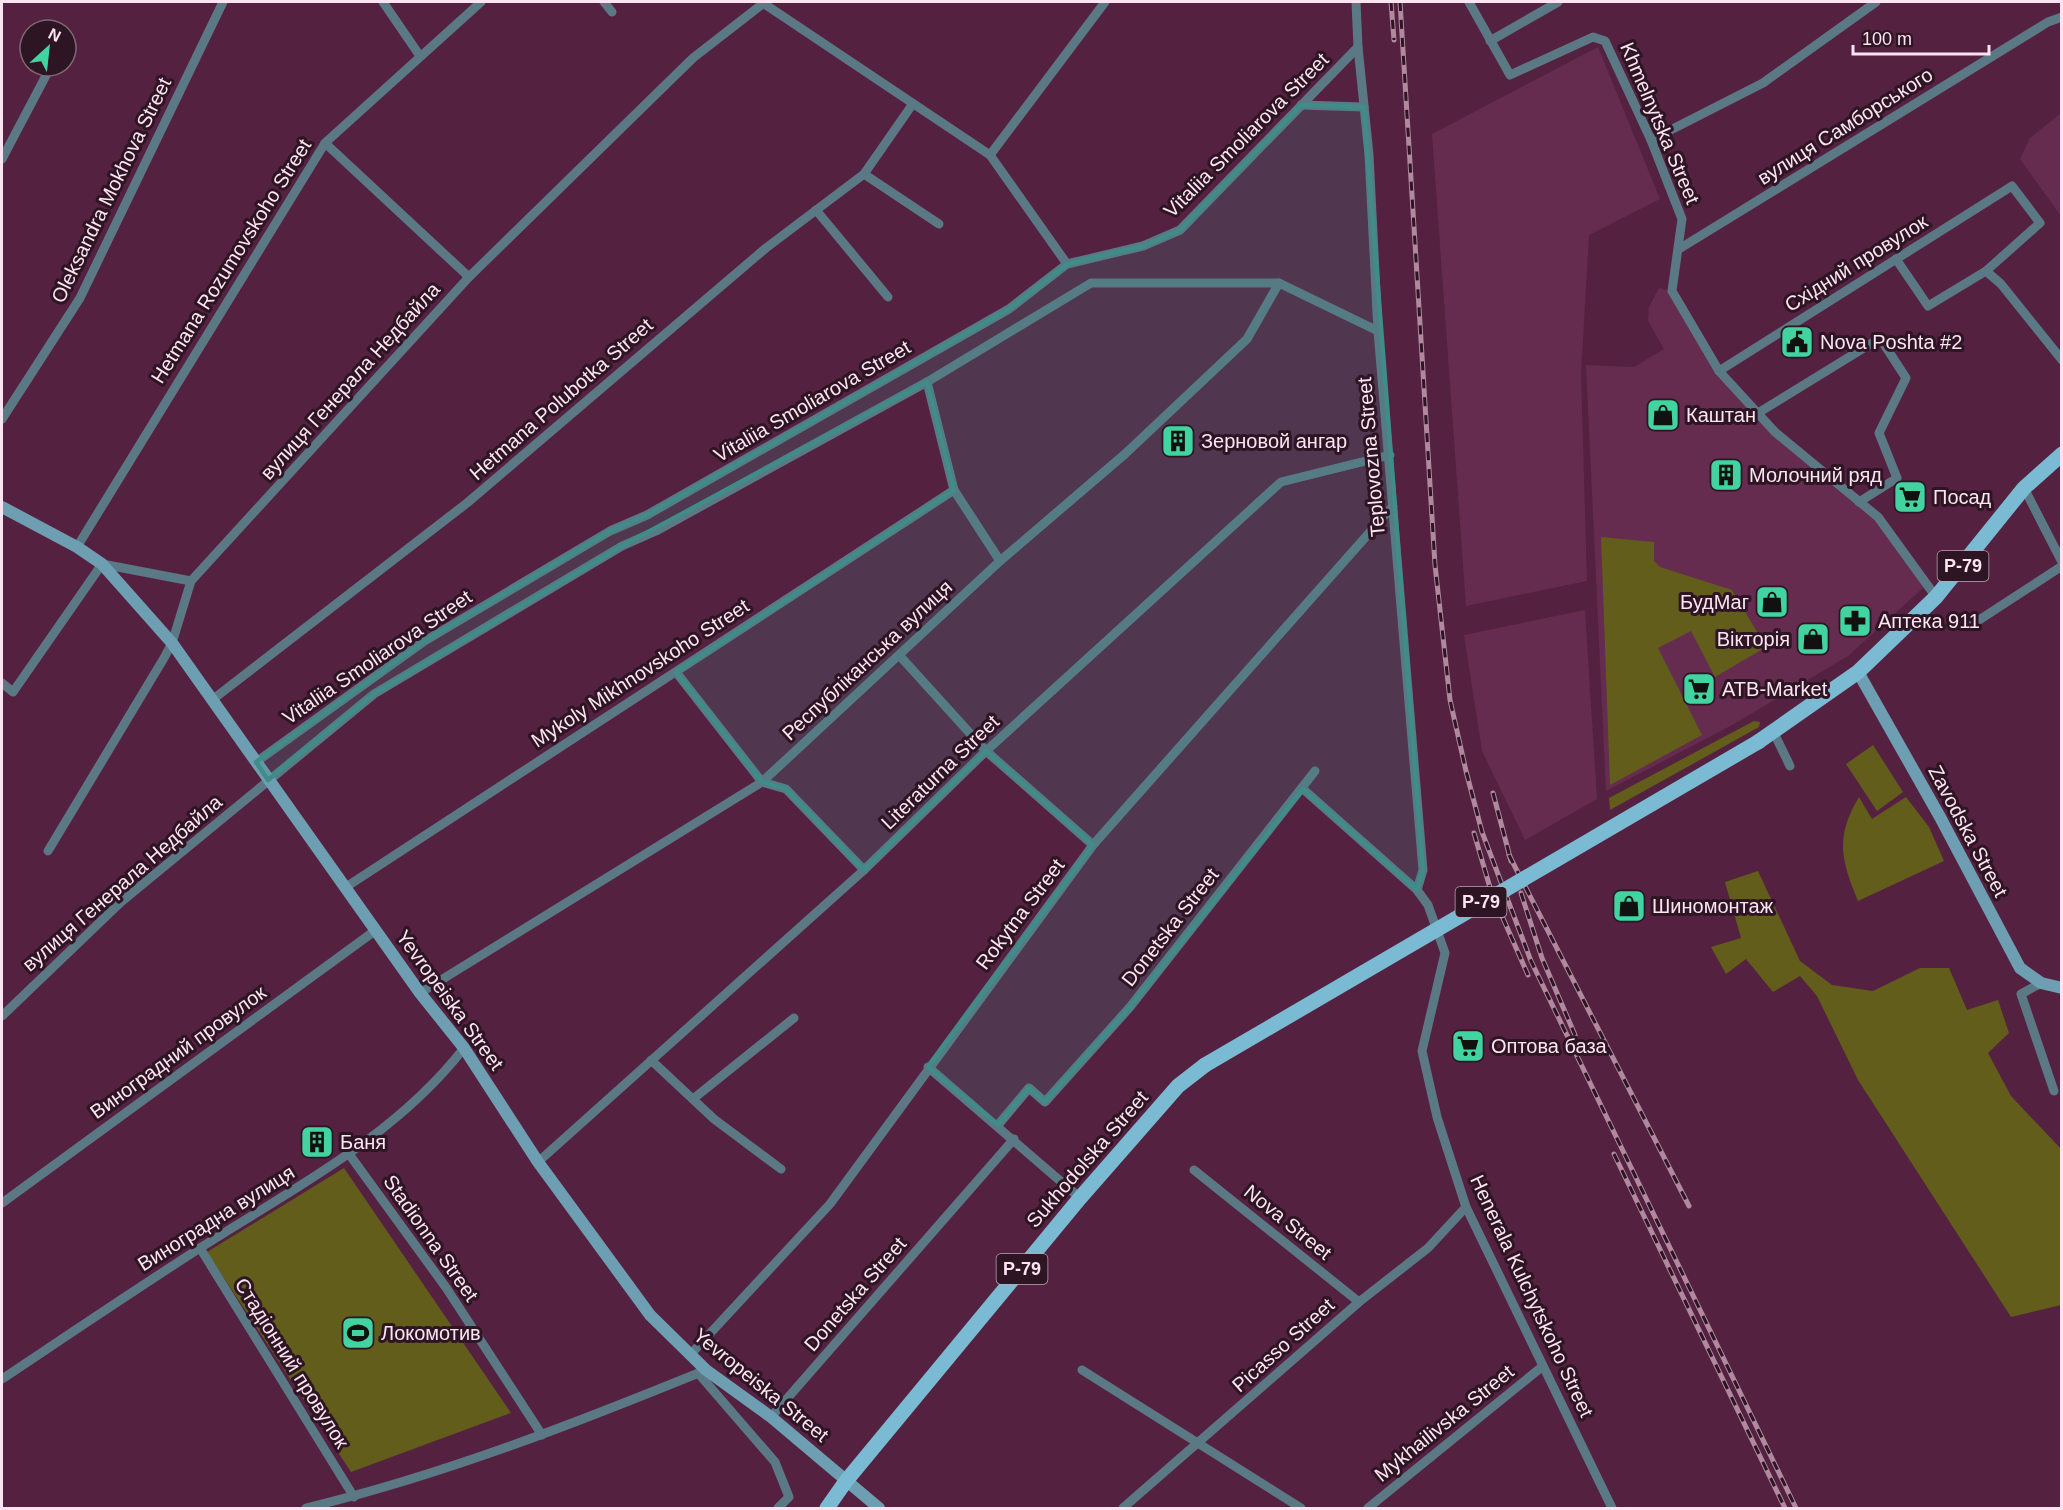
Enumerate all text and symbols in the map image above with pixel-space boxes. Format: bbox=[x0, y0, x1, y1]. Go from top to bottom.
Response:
north arrow bbox=[18, 18, 78, 78]
scale bar bbox=[1853, 18, 1990, 56]
text: N bbox=[46, 25, 64, 45]
text: 100 m bbox=[1862, 29, 1912, 49]
street label: Khmelnytska Street bbox=[1616, 39, 1704, 208]
street label: Vitaliia Smoliarova Street bbox=[1159, 48, 1333, 222]
street label: вулиця Самборського bbox=[1754, 63, 1936, 189]
street label: Oleksandra Mokhova Street bbox=[47, 73, 175, 306]
street label: Hetmana Rozumovskoho Street bbox=[147, 135, 316, 387]
street label: Східний провулок bbox=[1781, 210, 1932, 316]
street label: вулиця Генерала Недбайла bbox=[256, 278, 445, 484]
street label: Hetmana Polubotka Street bbox=[465, 313, 657, 484]
public building icon: Nova Poshta #2 bbox=[1779, 324, 1815, 360]
place label: Nova Poshta #2 bbox=[1820, 331, 1962, 353]
street label: Vitaliia Smoliarova Street bbox=[710, 335, 914, 466]
street label: Teplovozna Street bbox=[1353, 376, 1389, 538]
shop icon: Каштан bbox=[1645, 397, 1681, 433]
place label: Каштан bbox=[1686, 404, 1756, 426]
building icon: Зерновой ангар bbox=[1160, 423, 1196, 459]
place label: Зерновой ангар bbox=[1201, 430, 1347, 452]
building icon: Молочний ряд bbox=[1708, 457, 1744, 493]
place label: Молочний ряд bbox=[1749, 464, 1882, 486]
supermarket icon: Посад bbox=[1892, 479, 1928, 515]
place label: Посад bbox=[1933, 486, 1992, 508]
road number: Р-79 bbox=[1938, 551, 1988, 581]
street label: Республіканська вулиця bbox=[778, 576, 956, 744]
shop icon: БудМаг bbox=[1754, 584, 1790, 620]
street label: Vitaliia Smoliarova Street bbox=[278, 585, 476, 728]
place label: БудМаг bbox=[1680, 591, 1749, 613]
street label: Mykoly Mikhnovskoho Street bbox=[527, 594, 753, 752]
pharmacy icon: Аптека 911 bbox=[1837, 603, 1873, 639]
place label: Аптека 911 bbox=[1878, 610, 1980, 632]
shop icon: Вікторія bbox=[1795, 621, 1831, 657]
place label: Вікторія bbox=[1717, 628, 1790, 650]
supermarket icon: ATB-Market bbox=[1681, 671, 1717, 707]
place label: ATB-Market bbox=[1722, 678, 1828, 700]
street label: Literaturna Street bbox=[877, 710, 1004, 834]
street label: Zavodska Street bbox=[1924, 762, 2012, 901]
street label: вулиця Генерала Недбайла bbox=[18, 790, 227, 976]
street label: Rokytna Street bbox=[971, 854, 1069, 973]
street label: Donetska Street bbox=[1117, 863, 1223, 990]
road number: Р-79 bbox=[1456, 887, 1506, 917]
shop icon: Шиномонтаж bbox=[1611, 888, 1647, 924]
place label: Шиномонтаж bbox=[1652, 895, 1774, 917]
street label: Yevropeiska Street bbox=[392, 926, 508, 1074]
street label: Виноградний провулок bbox=[86, 981, 270, 1123]
supermarket icon: Оптова база bbox=[1450, 1028, 1486, 1064]
place label: Оптова база bbox=[1491, 1035, 1608, 1057]
street label: Sukhodolska Street bbox=[1022, 1086, 1152, 1232]
building icon: Баня bbox=[299, 1124, 335, 1160]
place label: Баня bbox=[340, 1131, 386, 1153]
street label: Виноградна вулиця bbox=[134, 1161, 298, 1275]
street label: Stadionna Street bbox=[379, 1171, 483, 1306]
street label: Henerala Kulchytskoho Street bbox=[1466, 1171, 1598, 1421]
street label: Nova Street bbox=[1240, 1180, 1336, 1264]
street label: Donetska Street bbox=[800, 1232, 911, 1355]
road number: Р-79 bbox=[996, 1254, 1048, 1284]
street label: Стадіонний провулок bbox=[231, 1274, 353, 1452]
street label: Picasso Street bbox=[1228, 1293, 1339, 1396]
sports icon: Локомотив bbox=[340, 1315, 376, 1351]
place label: Локомотив bbox=[381, 1322, 481, 1344]
street label: Yevropeiska Street bbox=[689, 1324, 833, 1446]
street label: Mykhailivska Street bbox=[1370, 1360, 1518, 1486]

